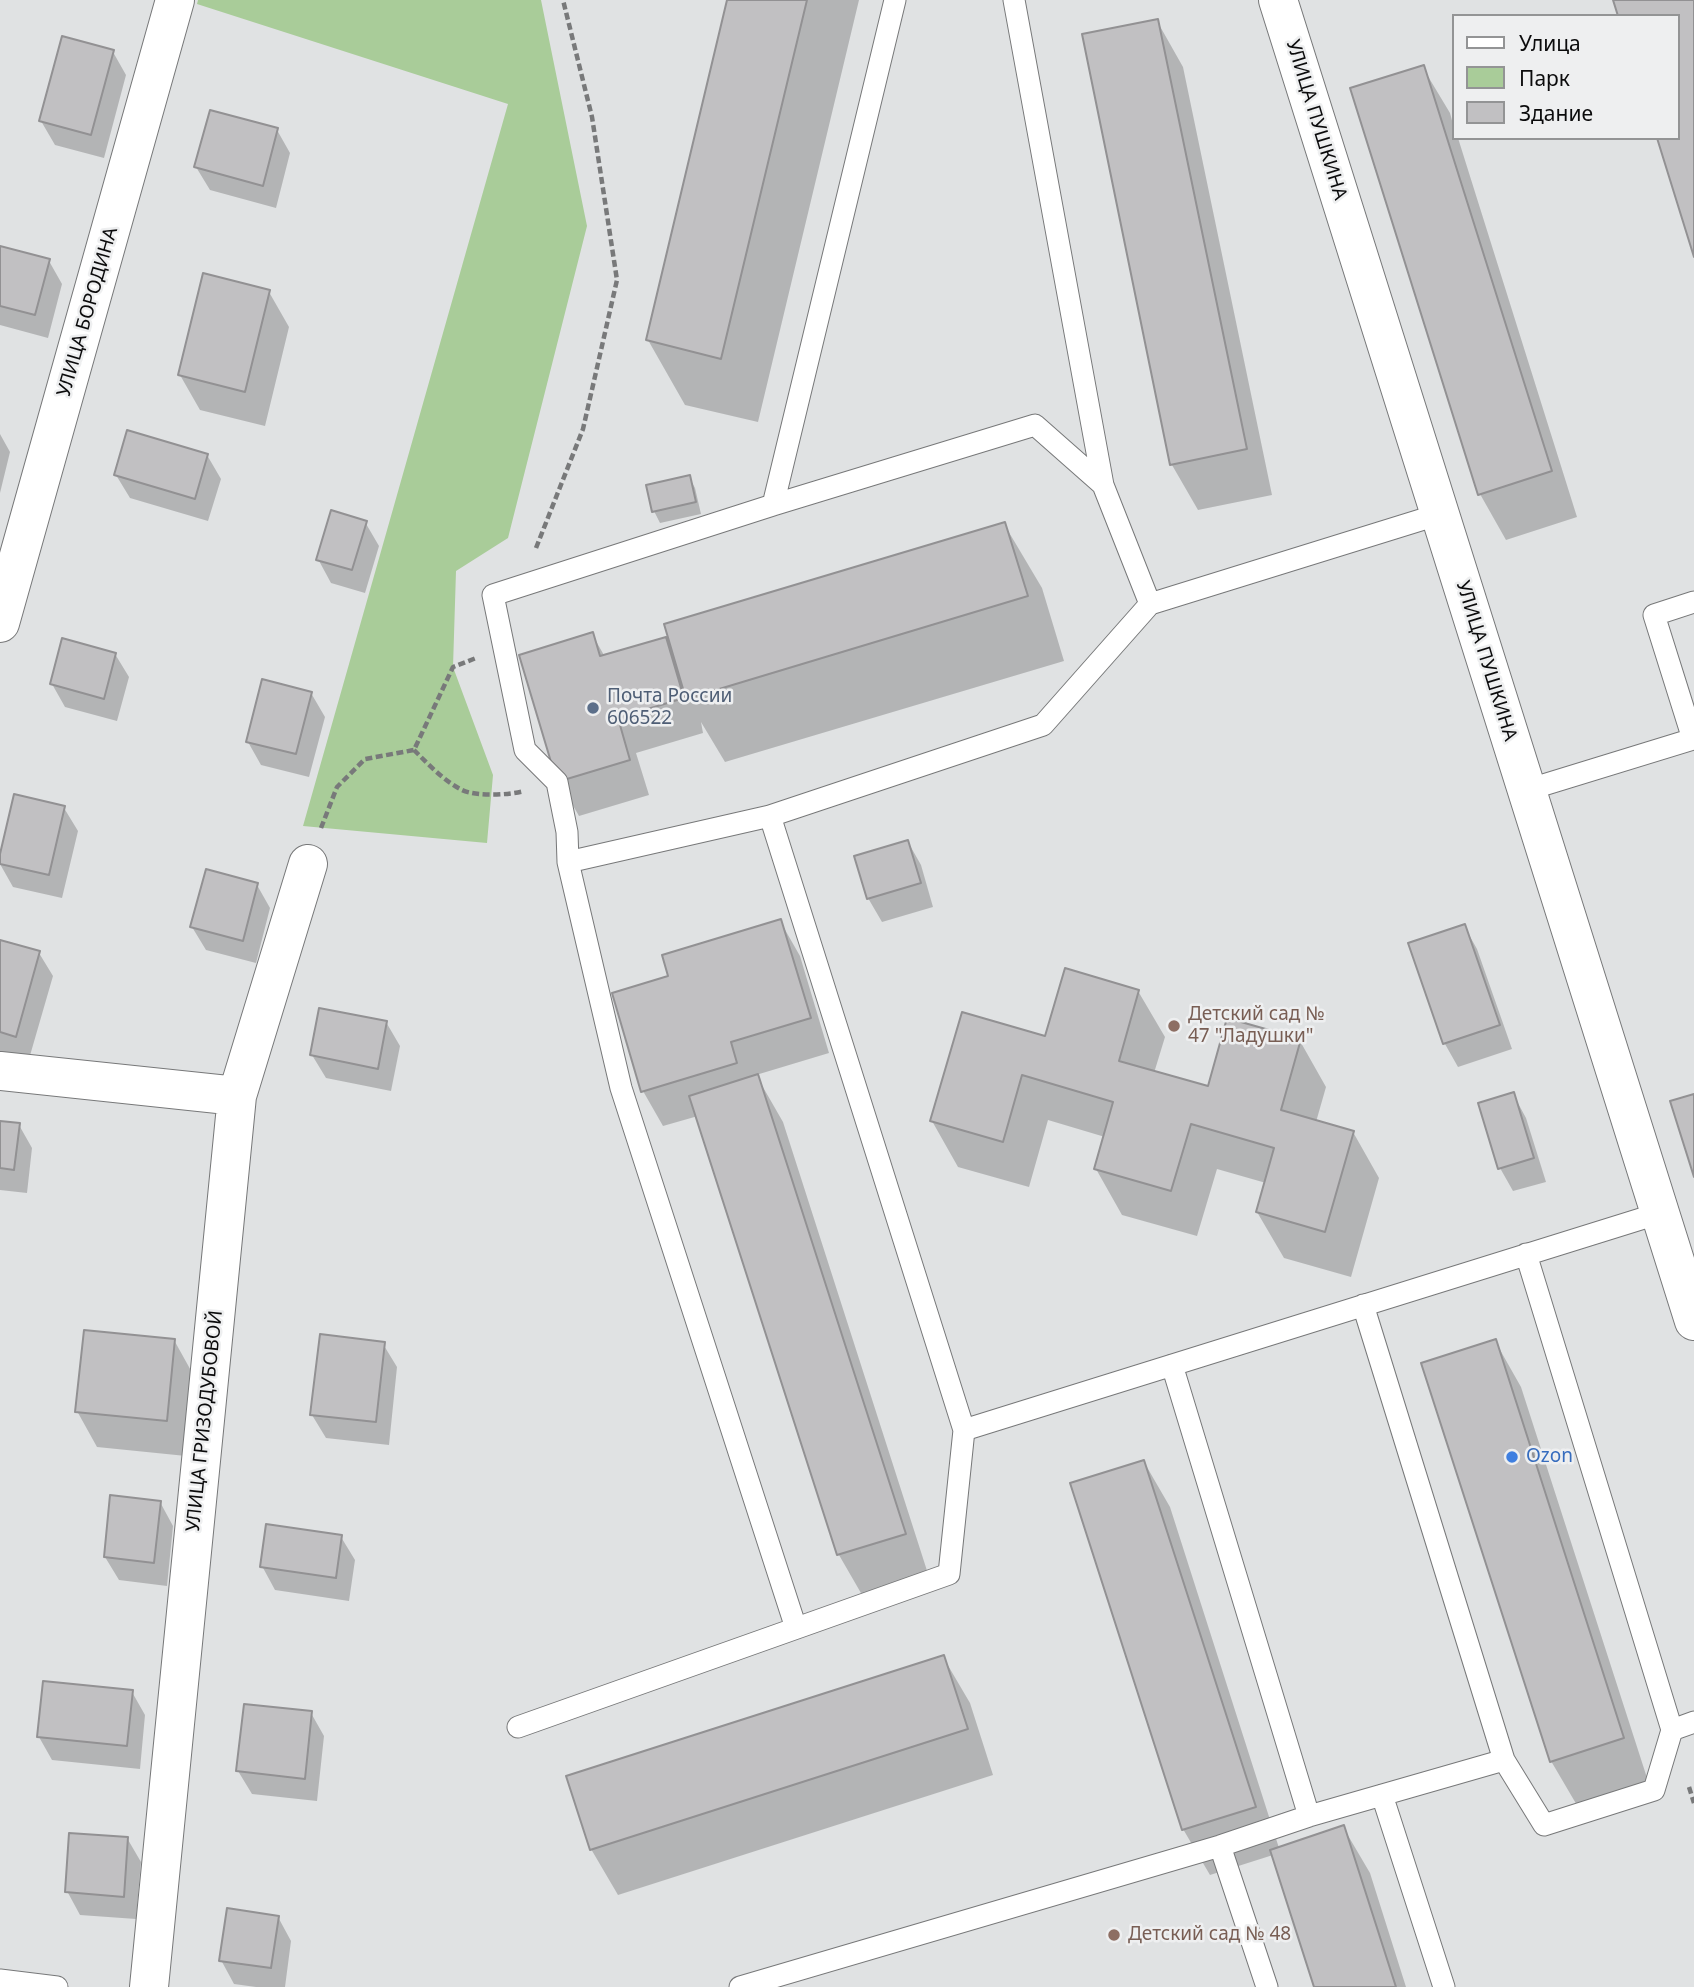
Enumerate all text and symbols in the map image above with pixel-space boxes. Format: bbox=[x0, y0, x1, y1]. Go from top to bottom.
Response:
legend bbox=[1452, 14, 1680, 140]
text: Улица bbox=[1519, 29, 1581, 57]
street label: УЛИЦА ПУШКИНА bbox=[1281, 37, 1351, 203]
text: Парк bbox=[1519, 64, 1570, 92]
text: Здание bbox=[1519, 99, 1593, 127]
street label: УЛИЦА БОРОДИНА bbox=[53, 225, 123, 399]
street label: УЛИЦА ПУШКИНА bbox=[1451, 578, 1521, 744]
place label: Почта России 606522 bbox=[607, 686, 732, 730]
marker: Почта России 606522 bbox=[585, 700, 601, 716]
place label: Детский сад № 47 "Ладушки" bbox=[1188, 1004, 1325, 1048]
marker: Детский сад № 47 "Ладушки" bbox=[1166, 1018, 1182, 1034]
street label: УЛИЦА ГРИЗОДУБОВОЙ bbox=[182, 1309, 228, 1533]
place label: Ozon bbox=[1526, 1446, 1573, 1468]
marker: Ozon bbox=[1504, 1449, 1520, 1465]
place label: Детский сад № 48 bbox=[1128, 1924, 1291, 1946]
marker: Детский сад № 48 bbox=[1106, 1927, 1122, 1943]

